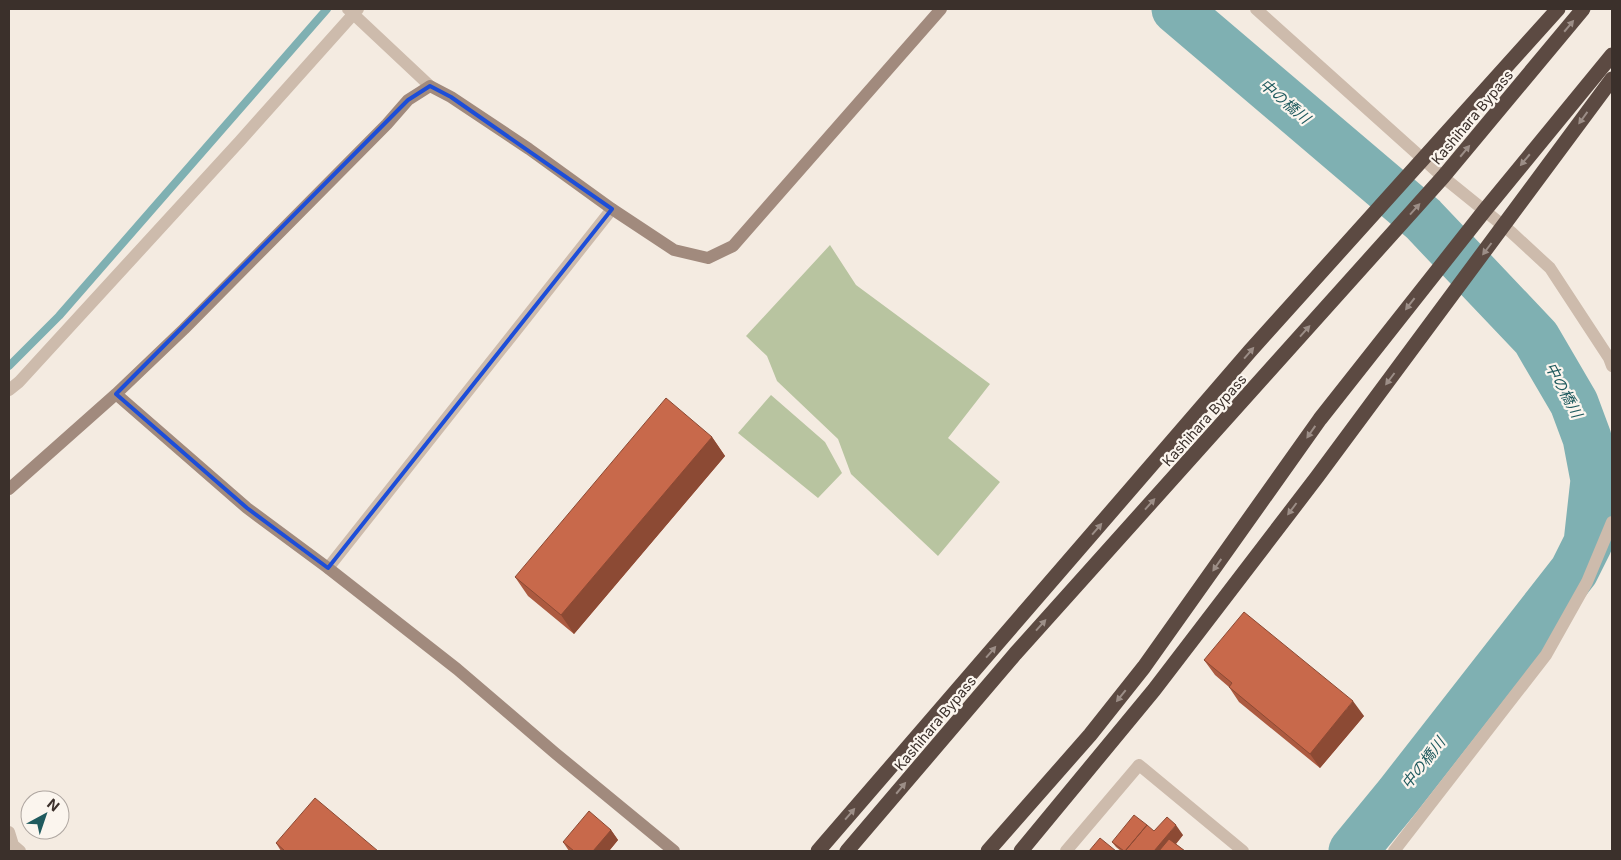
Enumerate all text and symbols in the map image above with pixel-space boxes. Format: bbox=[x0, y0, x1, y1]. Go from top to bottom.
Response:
one-way arrow bbox=[1564, 19, 1575, 32]
street label: Kashihara Bypass bbox=[1428, 66, 1516, 168]
water label: 中の橋川 bbox=[1256, 74, 1316, 129]
one-way arrow bbox=[1578, 111, 1589, 124]
one-way arrow bbox=[1460, 144, 1471, 157]
one-way arrow bbox=[1520, 153, 1531, 166]
one-way arrow bbox=[1409, 203, 1421, 215]
one-way arrow bbox=[1482, 242, 1492, 256]
one-way arrow bbox=[1405, 297, 1416, 310]
one-way arrow bbox=[1300, 324, 1311, 337]
one-way arrow bbox=[1243, 346, 1254, 359]
water label: 中の橋川 bbox=[1542, 359, 1587, 423]
street label: Kashihara Bypass bbox=[1158, 370, 1250, 470]
one-way arrow bbox=[1384, 372, 1395, 385]
one-way arrow bbox=[1306, 425, 1316, 439]
one-way arrow bbox=[1144, 498, 1156, 510]
one-way arrow bbox=[1287, 502, 1297, 516]
one-way arrow bbox=[1091, 523, 1102, 536]
one-way arrow bbox=[1212, 558, 1222, 572]
one-way arrow bbox=[1036, 618, 1047, 631]
one-way arrow bbox=[985, 646, 996, 659]
street label: Kashihara Bypass bbox=[891, 672, 979, 774]
one-way arrow bbox=[1115, 689, 1126, 702]
water label: 中の橋川 bbox=[1397, 732, 1450, 792]
one-way arrow bbox=[896, 781, 907, 794]
north arrow bbox=[20, 790, 70, 840]
text: N bbox=[44, 795, 63, 815]
one-way arrow bbox=[844, 809, 856, 821]

